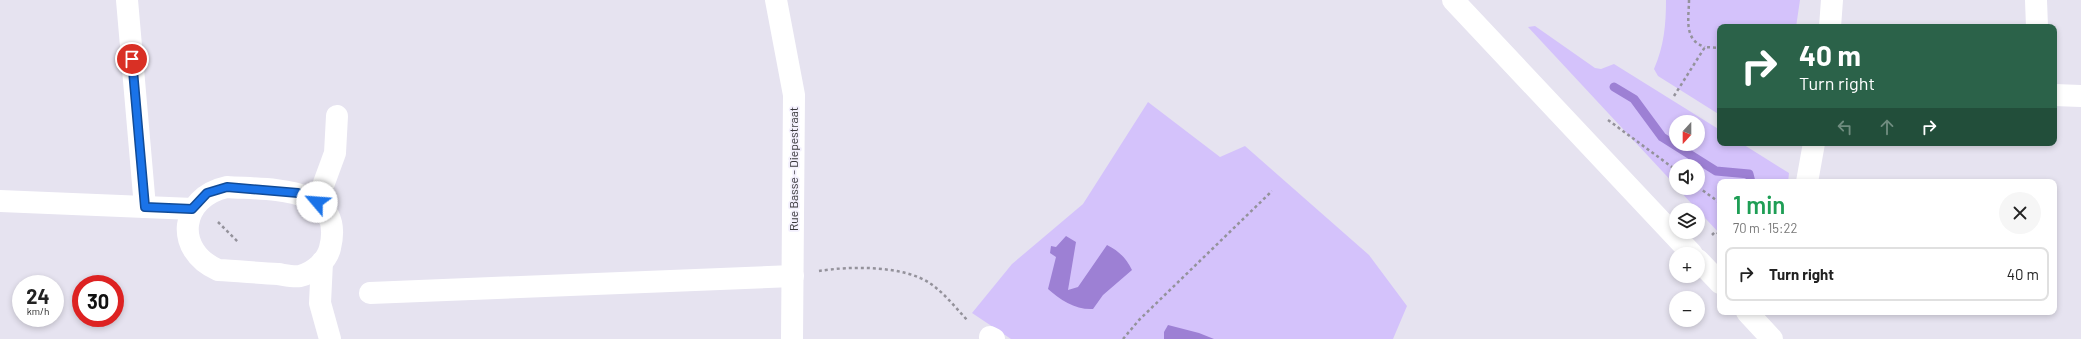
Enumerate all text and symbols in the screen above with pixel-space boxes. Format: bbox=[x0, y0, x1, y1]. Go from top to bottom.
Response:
text: 40 m bbox=[1799, 38, 1861, 72]
icon: right bbox=[1733, 40, 1785, 92]
pin bbox=[115, 42, 149, 76]
icon: arrive bbox=[121, 48, 143, 70]
text: Turn right bbox=[1799, 72, 1875, 94]
street label: Rue Basse - Diepestraat bbox=[786, 107, 800, 231]
north arrow bbox=[1669, 115, 1705, 151]
map controls bbox=[1669, 115, 1705, 327]
icon: left bbox=[1834, 116, 1856, 138]
icon: ahead bbox=[1876, 116, 1898, 138]
icon: right bbox=[1918, 116, 1940, 138]
button: sound bbox=[1669, 159, 1705, 195]
position arrow bbox=[296, 181, 338, 223]
text: 1 min bbox=[1733, 190, 1785, 219]
button: close bbox=[1999, 192, 2041, 234]
button: layers bbox=[1669, 203, 1705, 239]
text: 70 m · 15:22 bbox=[1733, 220, 1797, 236]
button: + bbox=[1669, 247, 1705, 283]
icon: right bbox=[1735, 263, 1757, 285]
text: Turn right bbox=[1769, 265, 1834, 283]
text: 40 m bbox=[2007, 265, 2039, 283]
speed limit sign: 30 bbox=[72, 275, 124, 327]
text: 24 bbox=[26, 284, 50, 308]
button: − bbox=[1669, 291, 1705, 327]
text: km/h bbox=[27, 305, 49, 317]

